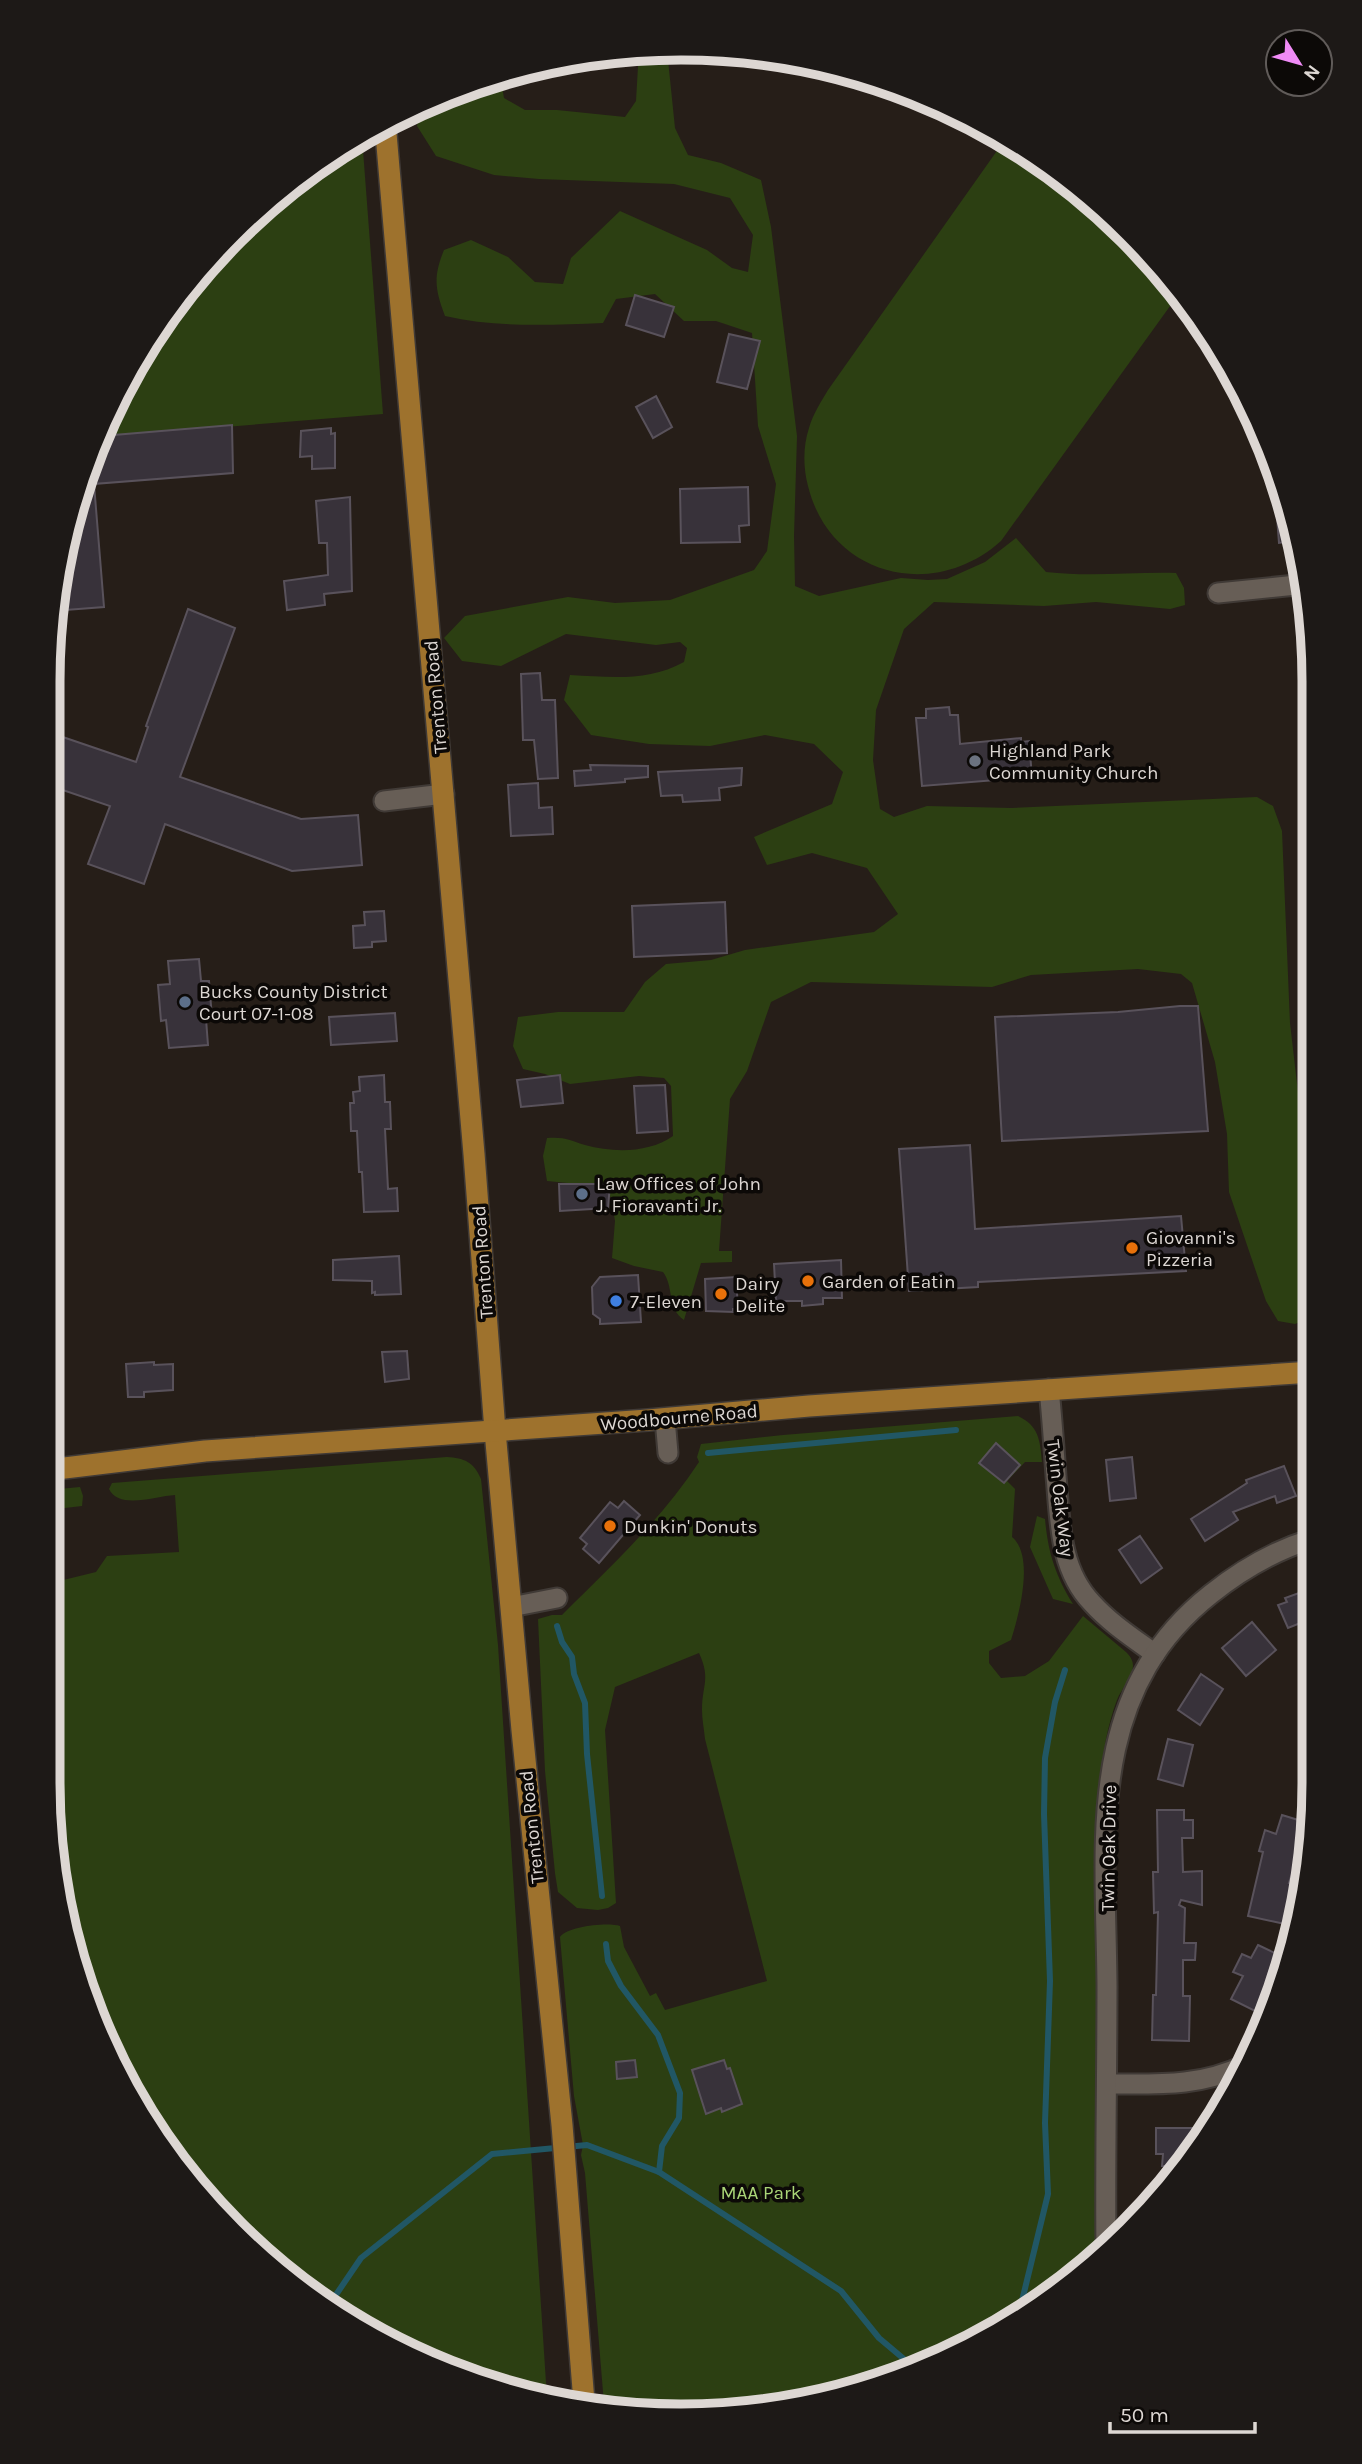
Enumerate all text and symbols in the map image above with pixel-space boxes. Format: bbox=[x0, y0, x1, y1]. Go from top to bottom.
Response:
north arrow bbox=[1264, 28, 1334, 98]
text: N bbox=[1299, 61, 1325, 85]
street label: Trenton Road bbox=[420, 639, 452, 754]
place label: Highland Park Community Church bbox=[989, 740, 1158, 784]
marker: Highland Park Community Church bbox=[967, 753, 983, 769]
place label: Bucks County District Court 07-1-08 bbox=[199, 981, 388, 1025]
marker: Bucks County District Court 07-1-08 bbox=[177, 994, 193, 1010]
place label: Law Offices of John J. Fioravanti Jr. bbox=[596, 1173, 761, 1217]
marker: Law Offices of John J. Fioravanti Jr. bbox=[574, 1186, 590, 1202]
street label: Trenton Road bbox=[468, 1205, 498, 1319]
place label: Giovanni's Pizzeria bbox=[1146, 1227, 1235, 1271]
marker: Giovanni's Pizzeria bbox=[1124, 1240, 1140, 1256]
place label: Garden of Eatin bbox=[822, 1271, 955, 1293]
place label: Dairy Delite bbox=[735, 1273, 785, 1317]
marker: Garden of Eatin bbox=[800, 1273, 816, 1289]
marker: Dairy Delite bbox=[713, 1286, 729, 1302]
place label: 7-Eleven bbox=[630, 1291, 702, 1313]
marker: 7-Eleven bbox=[608, 1293, 624, 1309]
street label: Woodbourne Road bbox=[599, 1400, 759, 1436]
street label: Twin Oak Way bbox=[1042, 1438, 1078, 1558]
place label: Dunkin' Donuts bbox=[624, 1516, 757, 1538]
marker: Dunkin' Donuts bbox=[602, 1518, 618, 1534]
street label: Trenton Road bbox=[515, 1769, 549, 1884]
street label: Twin Oak Drive bbox=[1097, 1784, 1121, 1912]
park label: MAA Park bbox=[721, 2182, 802, 2204]
scale bar bbox=[1110, 2390, 1255, 2434]
text: 50 m bbox=[1120, 2403, 1169, 2427]

